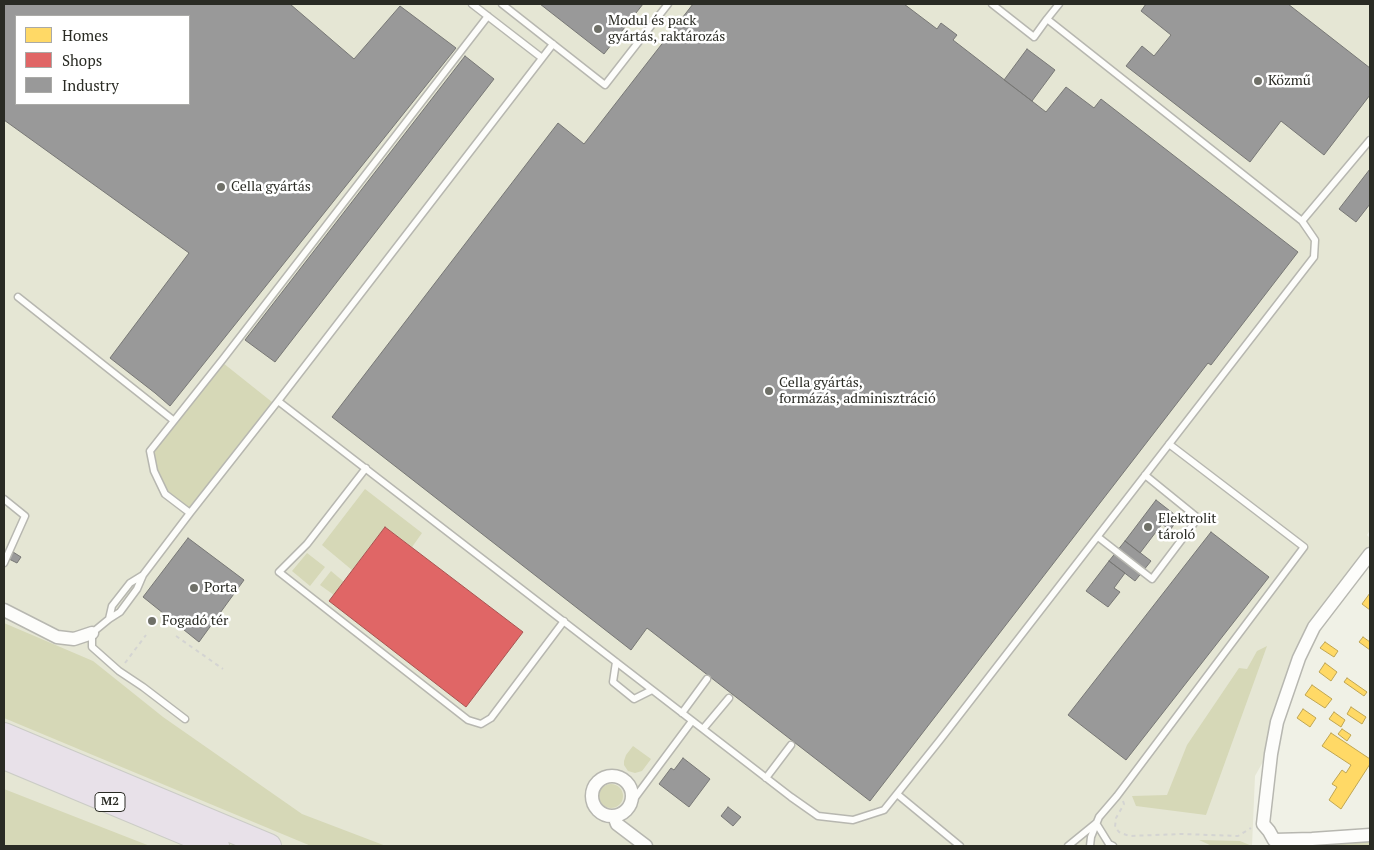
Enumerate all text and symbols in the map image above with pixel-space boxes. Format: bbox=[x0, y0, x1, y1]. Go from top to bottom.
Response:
place label: Modul és pack gyártás, raktározás bbox=[608, 13, 725, 46]
legend bbox=[15, 15, 190, 105]
marker: Modul és pack gyártás, raktározás bbox=[592, 23, 604, 35]
text: Homes bbox=[62, 25, 108, 45]
text: Shops bbox=[62, 50, 102, 70]
place label: Közmű bbox=[1268, 73, 1311, 89]
text: Industry bbox=[62, 75, 119, 95]
marker: Közmű bbox=[1252, 75, 1264, 87]
place label: Cella gyártás bbox=[231, 179, 311, 195]
marker: Cella gyártás bbox=[215, 181, 227, 193]
place label: Cella gyártás, formázás, adminisztráció bbox=[779, 375, 936, 408]
marker: Cella gyártás, formázás, adminisztráció bbox=[763, 385, 775, 397]
place label: Elektrolit tároló bbox=[1158, 511, 1217, 544]
marker: Elektrolit tároló bbox=[1142, 521, 1154, 533]
place label: Porta bbox=[204, 580, 237, 596]
marker: Porta bbox=[188, 582, 200, 594]
place label: Fogadó tér bbox=[162, 613, 228, 629]
marker: Fogadó tér bbox=[146, 615, 158, 627]
road number: M2 bbox=[95, 792, 125, 812]

